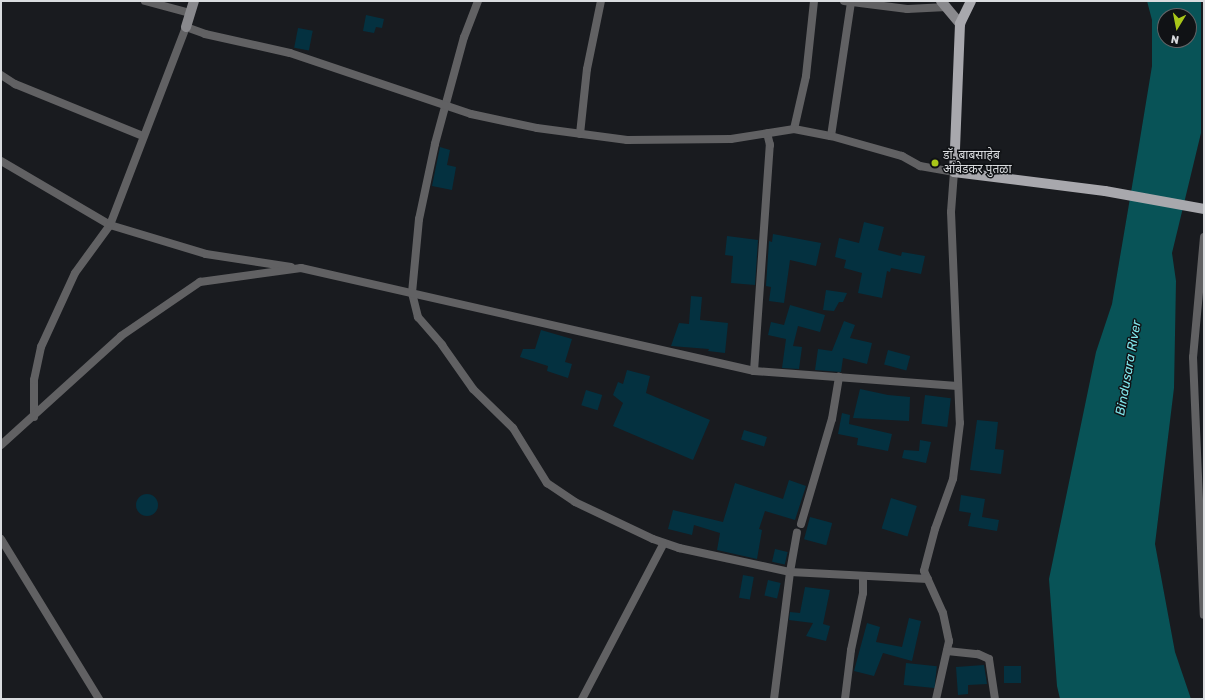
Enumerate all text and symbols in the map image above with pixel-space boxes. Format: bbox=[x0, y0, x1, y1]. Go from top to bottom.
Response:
north arrow bbox=[1157, 8, 1197, 48]
text: N bbox=[1170, 32, 1180, 46]
place label: डॉ. बाबसाहेब आंबेडकर पुतळा bbox=[943, 149, 1011, 177]
marker: डॉ. बाबसाहेब आंबेडकर पुतळा bbox=[930, 158, 940, 168]
water label: Bindusara River bbox=[1113, 319, 1145, 417]

